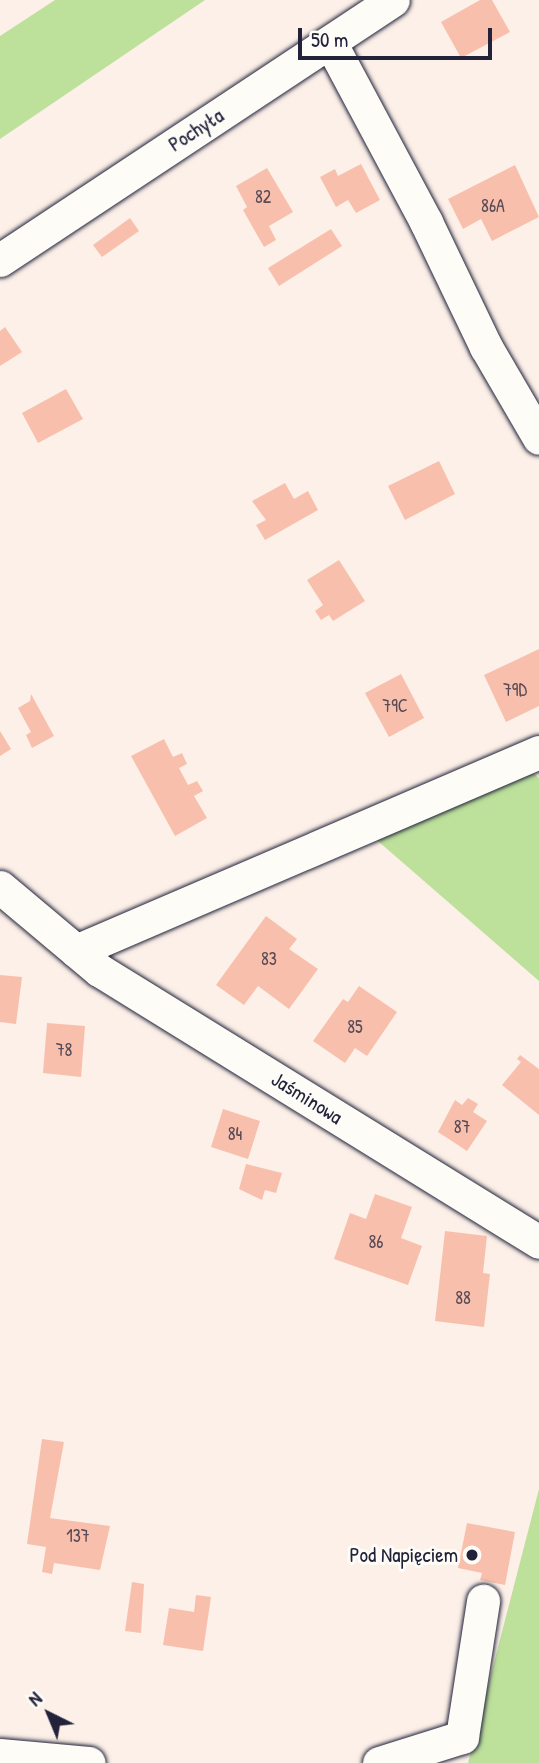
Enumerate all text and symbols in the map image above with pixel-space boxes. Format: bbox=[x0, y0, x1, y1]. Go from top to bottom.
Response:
scale bar bbox=[301, 14, 495, 58]
text: 50 m bbox=[311, 25, 348, 54]
street label: Pochyła bbox=[164, 103, 228, 157]
house number: 82 bbox=[255, 186, 271, 208]
house number: 86A bbox=[481, 195, 505, 217]
house number: 79D bbox=[503, 679, 527, 701]
house number: 79C bbox=[382, 695, 408, 717]
house number: 83 bbox=[261, 948, 277, 970]
house number: 85 bbox=[347, 1016, 363, 1038]
house number: 78 bbox=[56, 1039, 72, 1061]
street label: Jaśminowa bbox=[267, 1066, 347, 1130]
house number: 87 bbox=[454, 1116, 470, 1138]
house number: 84 bbox=[228, 1123, 242, 1145]
house number: 86 bbox=[369, 1231, 383, 1253]
house number: 88 bbox=[455, 1287, 471, 1309]
house number: 137 bbox=[66, 1525, 90, 1547]
place label: Pod Napięciem bbox=[349, 1542, 458, 1568]
marker: Pod Napięciem bbox=[464, 1547, 480, 1563]
north arrow bbox=[14, 1679, 84, 1749]
text: N bbox=[22, 1686, 47, 1712]

